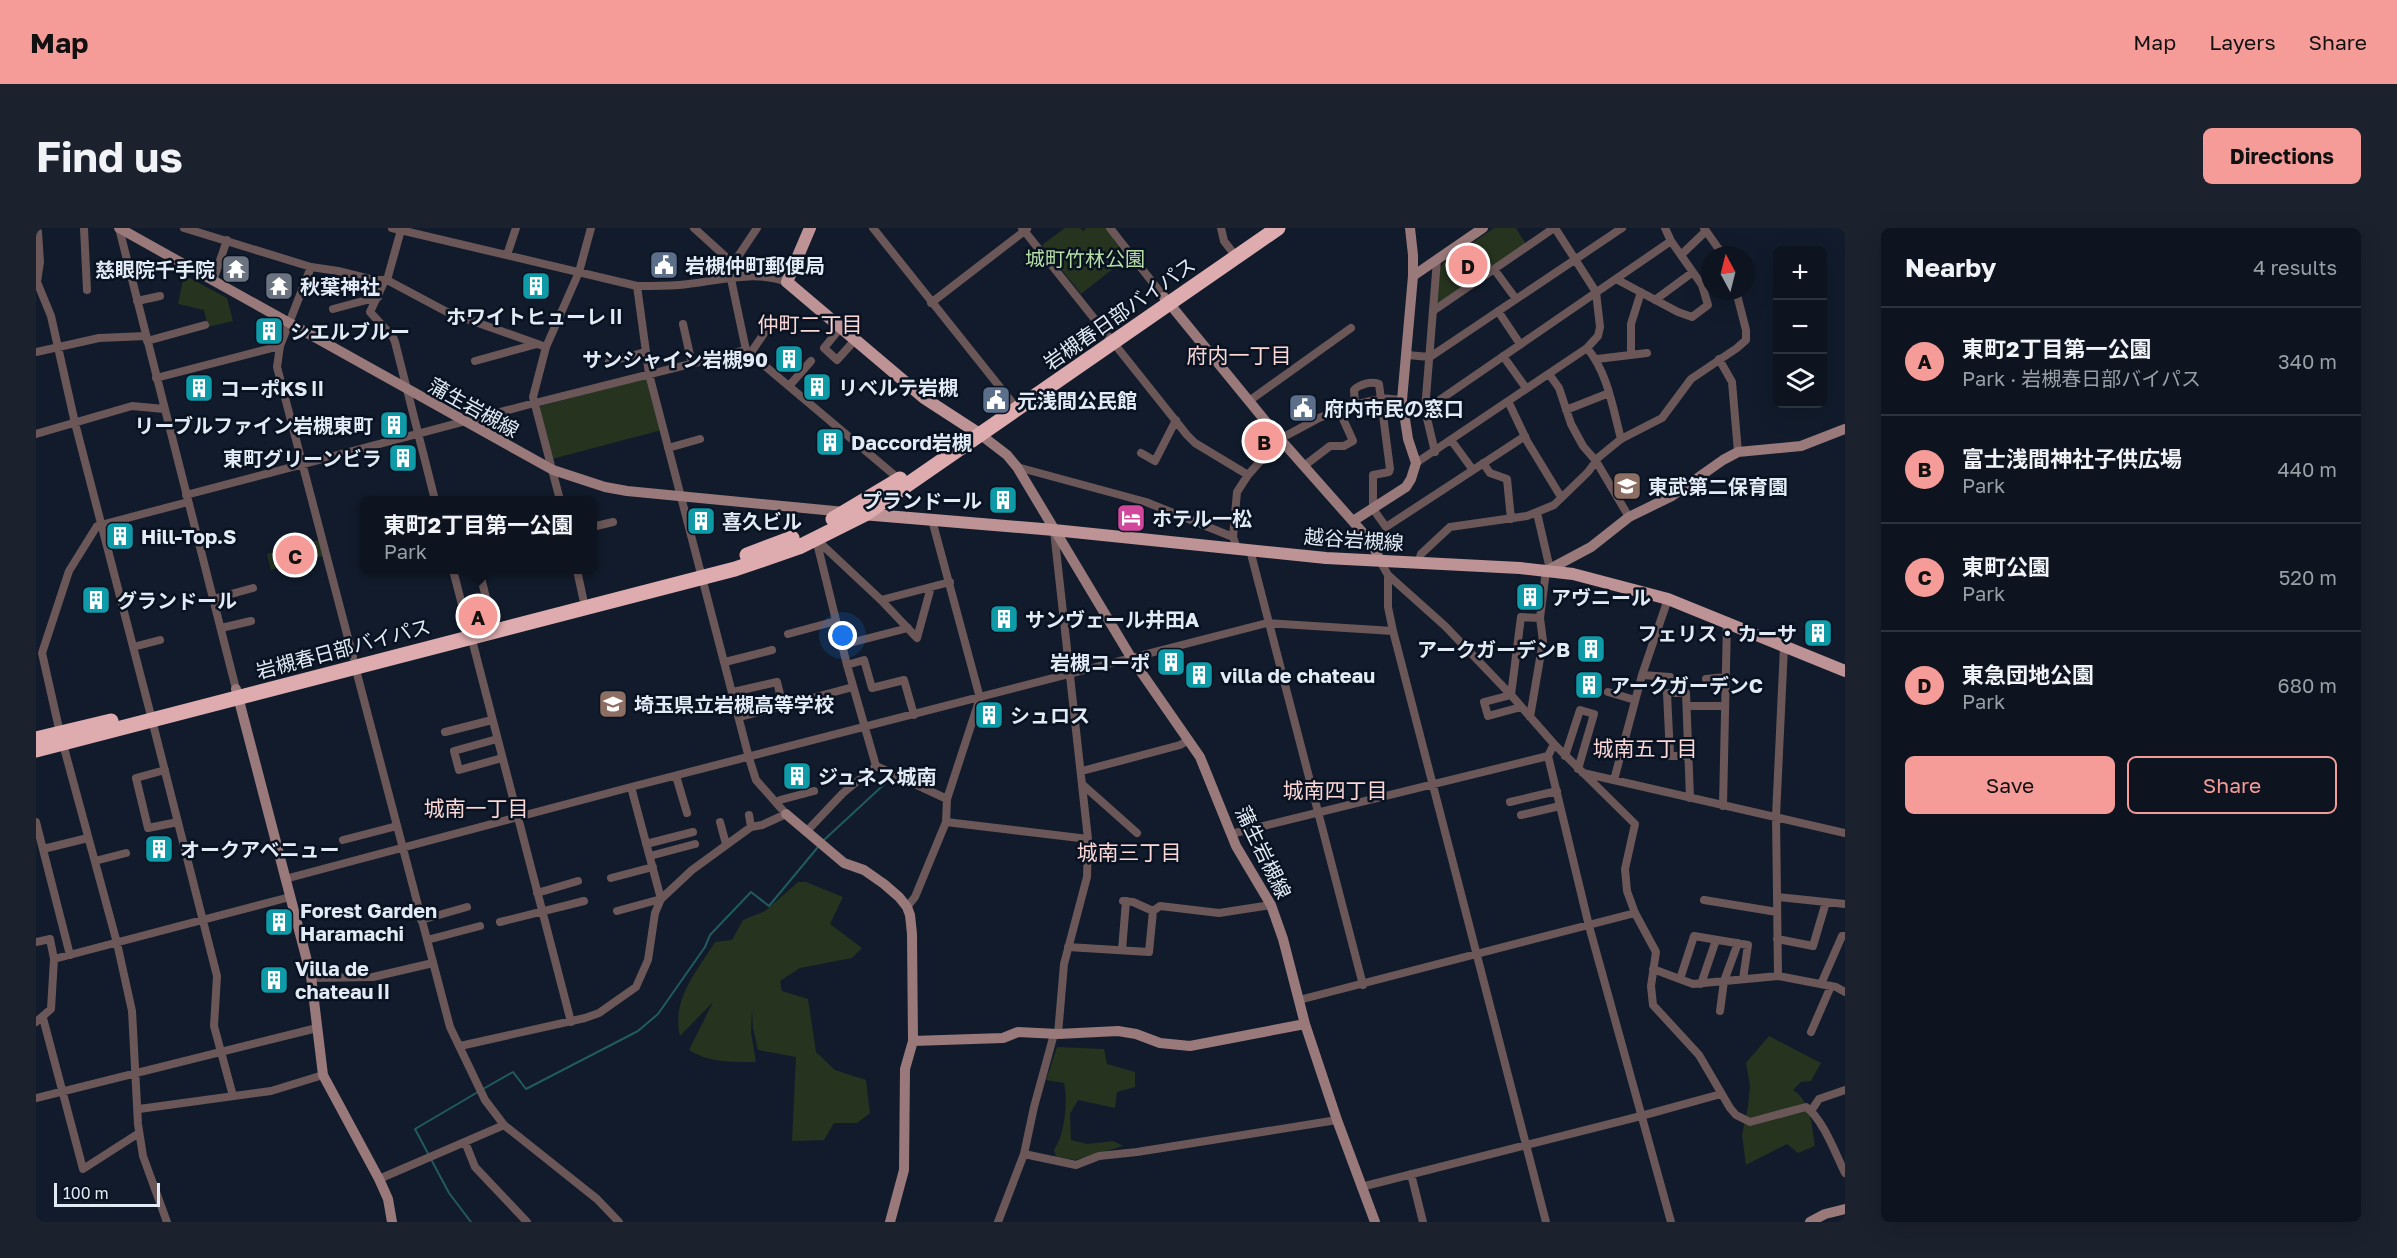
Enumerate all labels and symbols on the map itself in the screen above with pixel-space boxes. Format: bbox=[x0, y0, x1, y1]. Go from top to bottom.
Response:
pin: D bbox=[1448, 243, 1488, 288]
park label: 城町竹林公園 bbox=[1025, 246, 1145, 270]
north arrow bbox=[1701, 246, 1755, 300]
public building icon: 岩槻仲町郵便局 bbox=[648, 249, 680, 281]
street label: 岩槻春日部バイパス bbox=[1039, 252, 1199, 374]
temple icon: 慈眼院千手院 bbox=[220, 253, 252, 285]
place label: 岩槻仲町郵便局 bbox=[685, 253, 825, 277]
place label: 慈眼院千手院 bbox=[95, 257, 215, 281]
temple icon: 秋葉神社 bbox=[263, 270, 295, 302]
building icon: ホワイトヒューレⅡ bbox=[520, 270, 552, 302]
place label: 秋葉神社 bbox=[300, 274, 380, 298]
place label: ホワイトヒューレⅡ bbox=[446, 304, 626, 328]
district label: 仲町二丁目 bbox=[758, 311, 863, 337]
building icon: シエルブルー bbox=[253, 315, 285, 347]
place label: シエルブルー bbox=[290, 319, 410, 343]
district label: 府内一丁目 bbox=[1187, 342, 1292, 368]
building icon: サンシャイン岩槻90 bbox=[773, 343, 805, 375]
place label: サンシャイン岩槻90 bbox=[582, 347, 768, 371]
building icon: リベルテ岩槻 bbox=[801, 371, 833, 403]
building icon: コーポKSⅡ bbox=[183, 372, 215, 404]
street label: 蒲生岩槻線 bbox=[424, 372, 524, 442]
place label: リベルテ岩槻 bbox=[838, 375, 958, 399]
place label: コーポKSⅡ bbox=[220, 376, 328, 400]
public building icon: 元浅間公民館 bbox=[980, 384, 1012, 416]
place label: 元浅間公民館 bbox=[1017, 388, 1137, 412]
public building icon: 府内市民の窓口 bbox=[1287, 392, 1319, 424]
place label: 府内市民の窓口 bbox=[1324, 396, 1464, 420]
building icon: リーブルファイン岩槻東町 bbox=[378, 409, 410, 441]
place label: リーブルファイン岩槻東町 bbox=[134, 413, 373, 437]
pin: B bbox=[1244, 418, 1284, 464]
building icon: Daccord岩槻 bbox=[814, 426, 846, 458]
place label: Daccord岩槻 bbox=[851, 430, 972, 454]
building icon: 東町グリーンビラ bbox=[387, 442, 419, 474]
place label: 東町グリーンビラ bbox=[223, 446, 382, 470]
school or university icon: 東武第二保育園 bbox=[1611, 470, 1643, 502]
place label: 東武第二保育園 bbox=[1648, 474, 1788, 498]
building icon: プランドール bbox=[987, 484, 1019, 516]
place label: プランドール bbox=[862, 488, 982, 512]
hotel icon: ホテル一松 bbox=[1115, 502, 1147, 534]
building icon: 喜久ビル bbox=[685, 505, 717, 537]
place label: ホテル一松 bbox=[1152, 506, 1252, 530]
place label: 喜久ビル bbox=[722, 509, 802, 533]
building icon: Hill-Top.S bbox=[104, 520, 136, 552]
place label: Hill-Top.S bbox=[141, 524, 236, 548]
street label: 越谷岩槻線 bbox=[1303, 524, 1405, 554]
pin: C bbox=[276, 532, 314, 578]
building icon: アヴニール bbox=[1514, 581, 1546, 613]
building icon: グランドール bbox=[80, 584, 112, 616]
place label: アヴニール bbox=[1551, 585, 1651, 609]
place label: グランドール bbox=[117, 588, 237, 612]
pin: A bbox=[458, 594, 498, 638]
building icon: サンヴェール井田A bbox=[988, 603, 1020, 635]
place label: サンヴェール井田A bbox=[1025, 607, 1199, 631]
street label: 岩槻春日部バイパス bbox=[253, 613, 433, 683]
building icon: フェリス・カーサ bbox=[1802, 617, 1834, 649]
your location bbox=[828, 621, 857, 650]
place label: フェリス・カーサ bbox=[1637, 621, 1797, 645]
building icon: アークガーデンB bbox=[1575, 633, 1607, 665]
place label: アークガーデンB bbox=[1417, 637, 1570, 661]
building icon: 岩槻コーポ bbox=[1155, 646, 1187, 678]
place label: 岩槻コーポ bbox=[1050, 650, 1150, 674]
building icon: villa de chateau bbox=[1183, 659, 1215, 691]
place label: villa de chateau bbox=[1220, 663, 1375, 687]
building icon: アークガーデンC bbox=[1573, 669, 1605, 701]
place label: アークガーデンC bbox=[1610, 673, 1763, 697]
school or university icon: 埼玉県立岩槻高等学校 bbox=[597, 688, 629, 720]
place label: 埼玉県立岩槻高等学校 bbox=[634, 692, 834, 716]
building icon: シュロス bbox=[973, 699, 1005, 731]
place label: シュロス bbox=[1010, 703, 1090, 727]
district label: 城南五丁目 bbox=[1593, 735, 1698, 761]
building icon: ジュネス城南 bbox=[781, 760, 813, 792]
place label: ジュネス城南 bbox=[818, 764, 937, 788]
district label: 城南四丁目 bbox=[1283, 777, 1388, 803]
district label: 城南一丁目 bbox=[424, 795, 529, 821]
street label: 蒲生岩槻線 bbox=[1231, 802, 1297, 902]
building icon: オークアベニュー bbox=[143, 833, 175, 865]
place label: オークアベニュー bbox=[180, 837, 340, 861]
district label: 城南三丁目 bbox=[1077, 839, 1182, 865]
place label: Forest Garden Haramachi bbox=[300, 898, 437, 945]
building icon: Forest Garden Haramachi bbox=[263, 906, 295, 938]
place label: Villa de chateauⅡ bbox=[295, 956, 394, 1003]
building icon: Villa de chateauⅡ bbox=[258, 964, 290, 996]
scale bar bbox=[54, 1180, 160, 1208]

